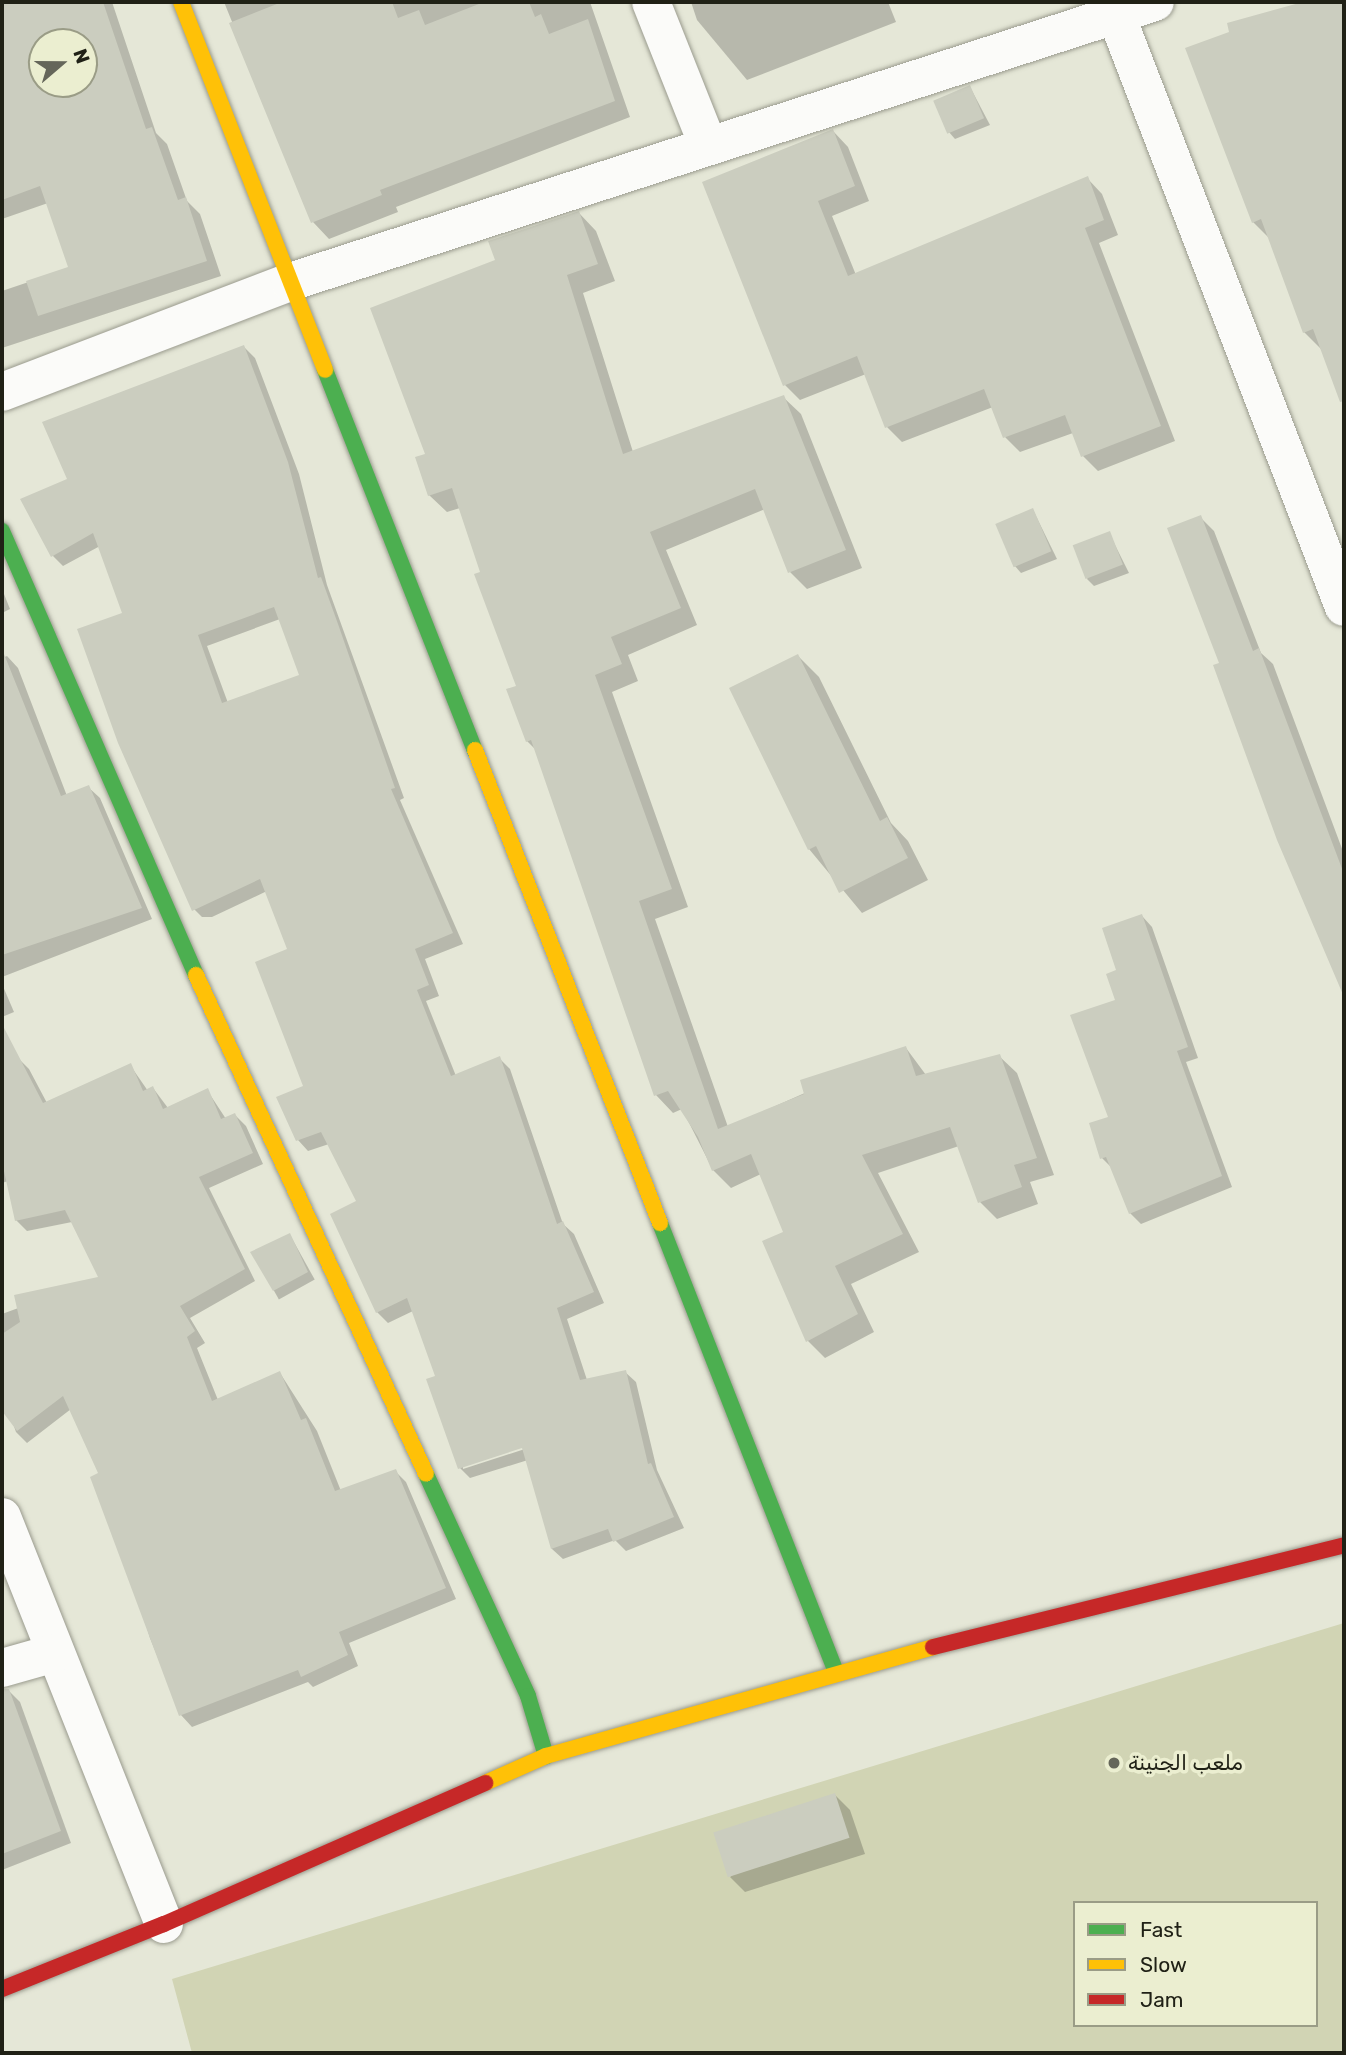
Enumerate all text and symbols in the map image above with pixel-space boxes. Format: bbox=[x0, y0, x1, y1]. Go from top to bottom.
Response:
north arrow bbox=[28, 28, 98, 98]
text: N bbox=[68, 46, 94, 67]
place label: ملعب الجنينة bbox=[1128, 1750, 1243, 1776]
marker: ملعب الجنينة bbox=[1106, 1755, 1122, 1771]
legend bbox=[1073, 1901, 1318, 2027]
text: Fast bbox=[1140, 1917, 1182, 1942]
text: Slow bbox=[1140, 1952, 1187, 1977]
text: Jam bbox=[1140, 1987, 1184, 2012]

